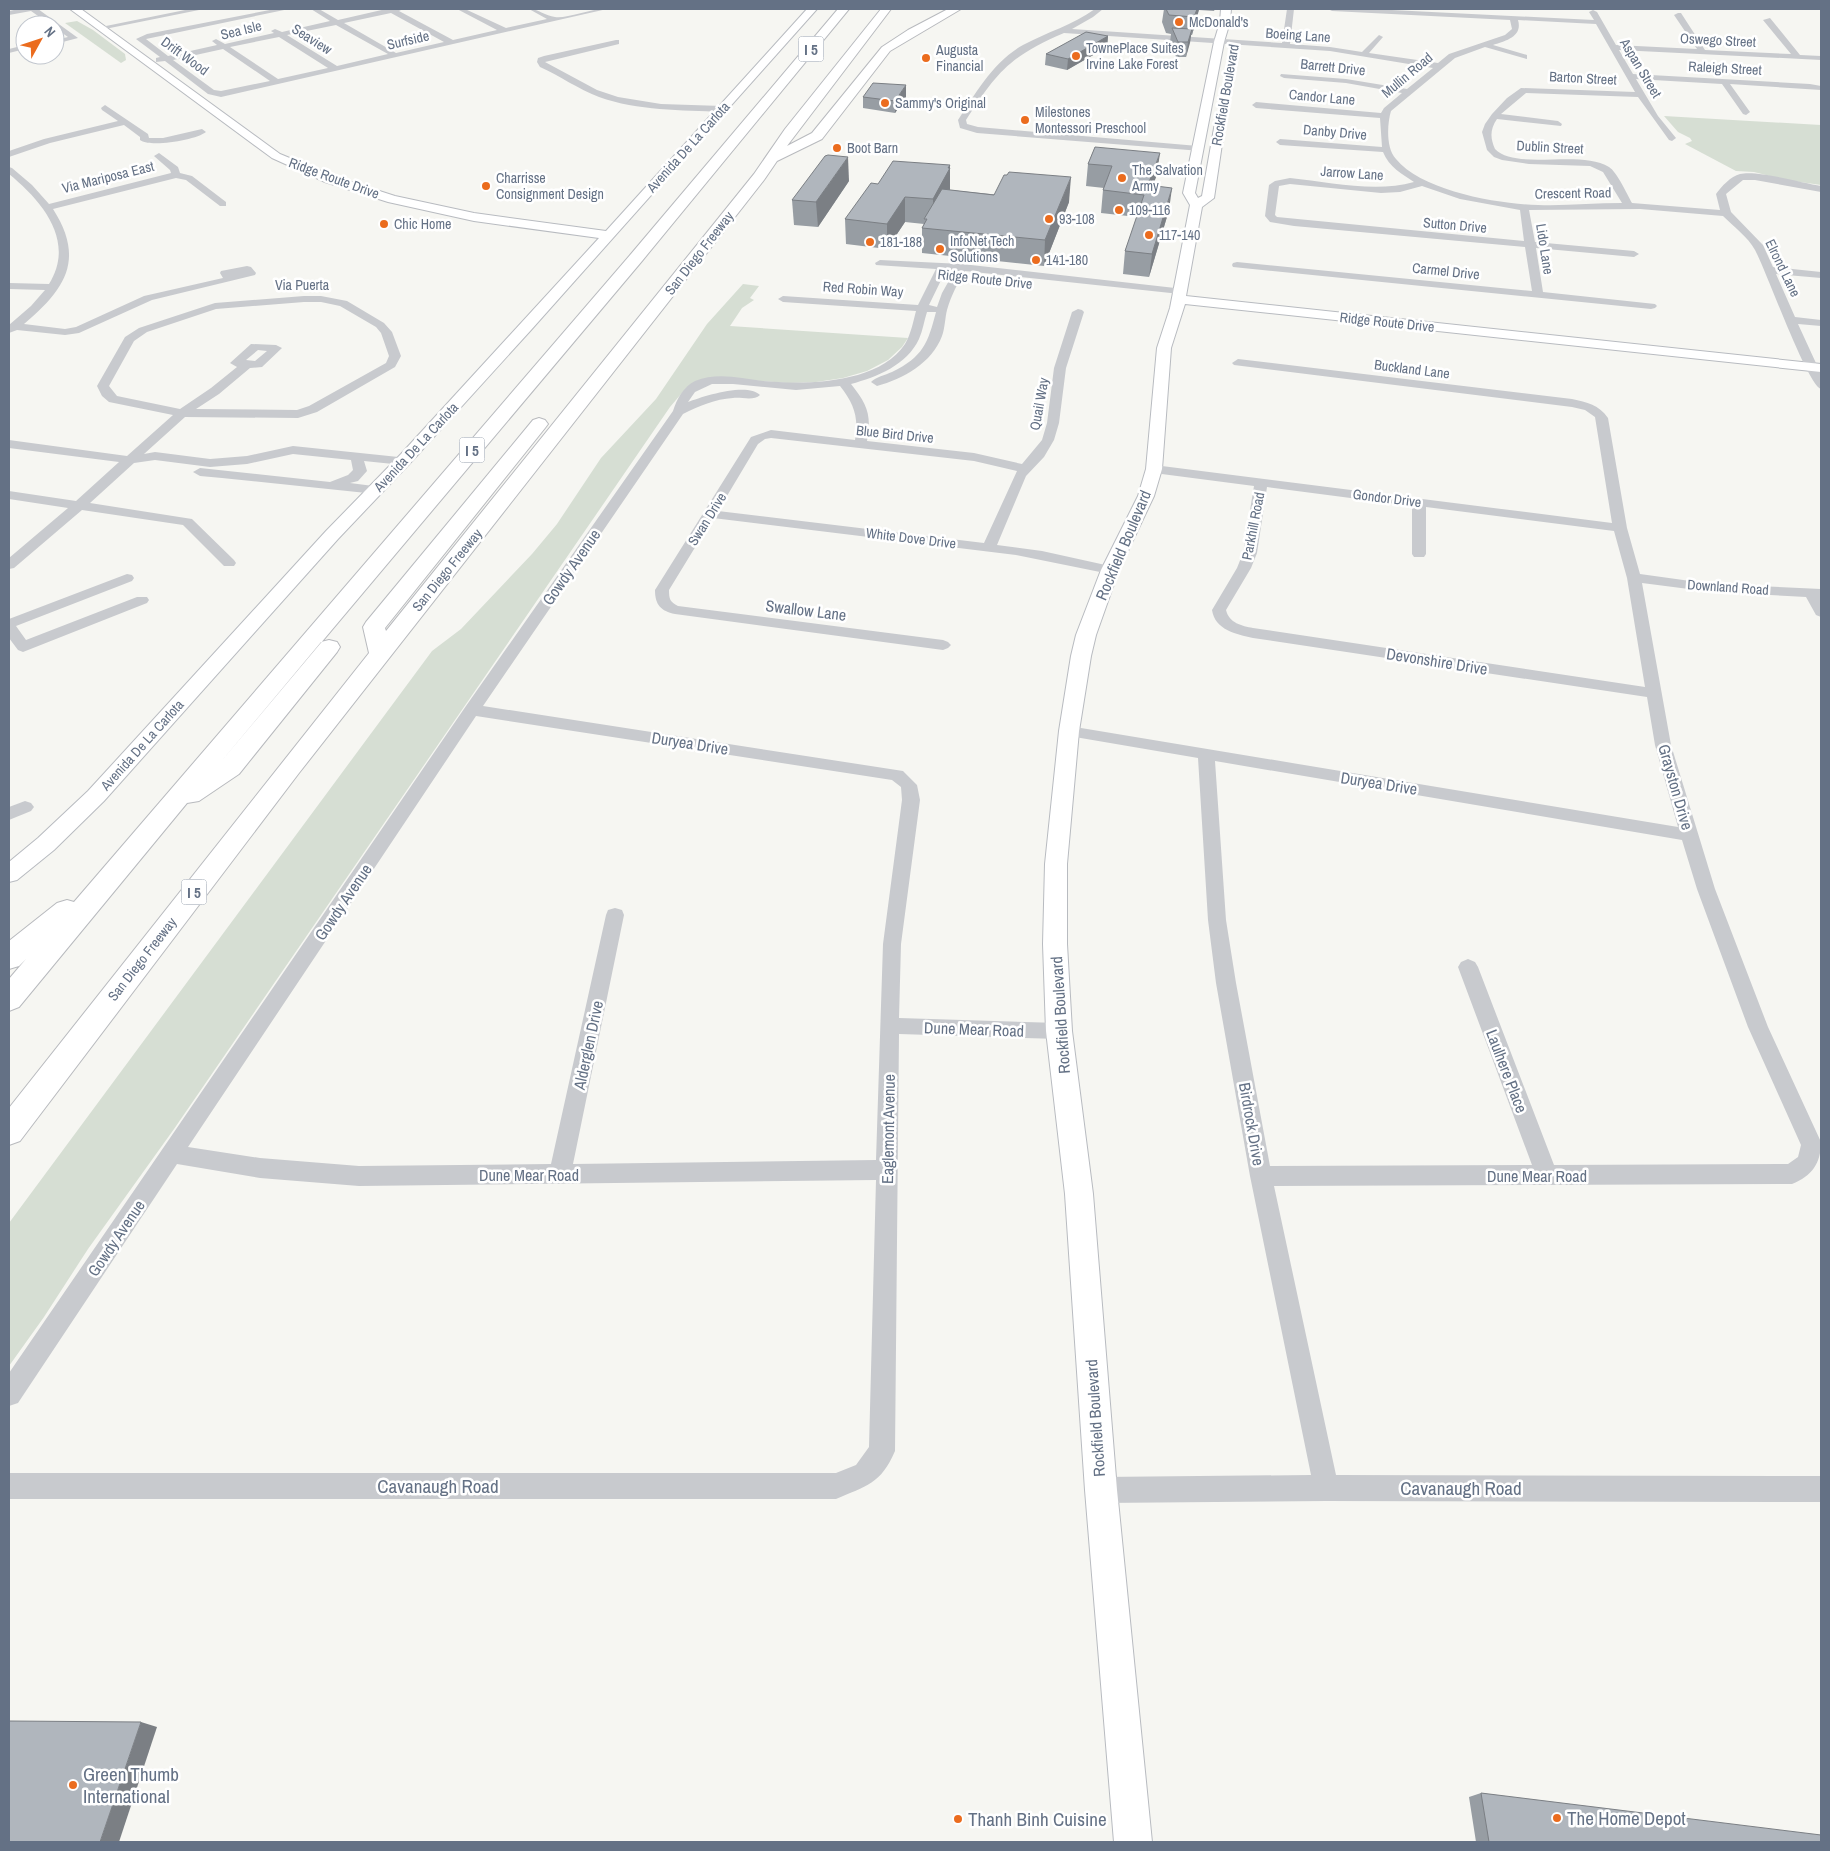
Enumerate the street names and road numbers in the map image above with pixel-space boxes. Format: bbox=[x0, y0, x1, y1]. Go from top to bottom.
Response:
street label: Sea Isle bbox=[219, 16, 263, 44]
street label: Seaview bbox=[289, 20, 336, 59]
street label: Boeing Lane bbox=[1265, 24, 1331, 46]
street label: Surfside bbox=[385, 26, 431, 54]
street label: Oswego Street bbox=[1680, 29, 1756, 51]
street label: Drift Wood bbox=[158, 33, 212, 79]
street label: Aspan Street bbox=[1616, 34, 1666, 101]
road number: I 5 bbox=[798, 36, 824, 62]
street label: Rockfield Boulevard bbox=[1207, 43, 1243, 147]
street label: Mullin Road bbox=[1378, 48, 1436, 102]
street label: Barrett Drive bbox=[1300, 55, 1366, 79]
street label: Raleigh Street bbox=[1688, 57, 1762, 79]
street label: Barton Street bbox=[1549, 67, 1617, 89]
street label: Candor Lane bbox=[1288, 85, 1356, 109]
street label: Avenida De La Carlota bbox=[642, 97, 734, 197]
street label: Danby Drive bbox=[1302, 120, 1368, 144]
street label: Dublin Street bbox=[1516, 136, 1584, 158]
street label: Ridge Route Drive bbox=[286, 153, 382, 203]
street label: Via Mariposa East bbox=[60, 157, 156, 197]
street label: Jarrow Lane bbox=[1320, 162, 1384, 184]
street label: Crescent Road bbox=[1535, 183, 1611, 203]
street label: San Diego Freeway bbox=[661, 207, 737, 299]
street label: Sutton Drive bbox=[1422, 213, 1488, 237]
street label: Lido Lane bbox=[1532, 222, 1558, 276]
street label: Elrond Lane bbox=[1761, 236, 1805, 300]
street label: Carmel Drive bbox=[1411, 259, 1481, 283]
street label: Ridge Route Drive bbox=[937, 265, 1033, 293]
street label: Via Puerta bbox=[275, 276, 330, 294]
street label: Red Robin Way bbox=[822, 277, 904, 301]
street label: Ridge Route Drive bbox=[1339, 308, 1435, 336]
street label: Buckland Lane bbox=[1373, 355, 1451, 383]
street label: Quail Way bbox=[1026, 376, 1053, 432]
street label: Avenida De La Carlota bbox=[369, 398, 463, 496]
street label: Blue Bird Drive bbox=[855, 421, 935, 447]
road number: I 5 bbox=[460, 438, 484, 462]
street label: Gondor Drive bbox=[1352, 485, 1422, 511]
street label: Rockfield Boulevard bbox=[1090, 487, 1156, 603]
street label: Swan Drive bbox=[684, 489, 730, 549]
street label: Parkhill Road bbox=[1238, 490, 1268, 562]
street label: White Dove Drive bbox=[865, 524, 957, 552]
street label: San Diego Freeway bbox=[408, 525, 486, 615]
street label: Gowdy Avenue bbox=[537, 525, 605, 609]
street label: Downland Road bbox=[1687, 575, 1769, 599]
street label: Swallow Lane bbox=[764, 594, 848, 626]
street label: Devonshire Drive bbox=[1385, 642, 1489, 680]
street label: Avenida De La Carlota bbox=[96, 695, 188, 795]
street label: Duryea Drive bbox=[650, 726, 730, 760]
street label: Grayston Drive bbox=[1653, 742, 1699, 832]
street label: Duryea Drive bbox=[1339, 766, 1419, 800]
street label: Gowdy Avenue bbox=[309, 859, 377, 945]
road number: I 5 bbox=[182, 880, 206, 904]
street label: San Diego Freeway bbox=[104, 913, 180, 1005]
street label: Rockfield Boulevard bbox=[1045, 956, 1075, 1074]
street label: Alderglen Drive bbox=[568, 998, 608, 1092]
street label: Dune Mear Road bbox=[924, 1016, 1024, 1042]
street label: Laulhere Place bbox=[1481, 1026, 1533, 1116]
street label: Eaglemont Avenue bbox=[876, 1074, 900, 1184]
street label: Birdrock Drive bbox=[1234, 1081, 1270, 1167]
street label: Dune Mear Road bbox=[479, 1164, 579, 1186]
street label: Dune Mear Road bbox=[1487, 1165, 1587, 1187]
street label: Gowdy Avenue bbox=[82, 1195, 150, 1281]
street label: Rockfield Boulevard bbox=[1080, 1359, 1110, 1477]
street label: Cavanaugh Road bbox=[377, 1473, 499, 1499]
street label: Cavanaugh Road bbox=[1400, 1475, 1522, 1501]

